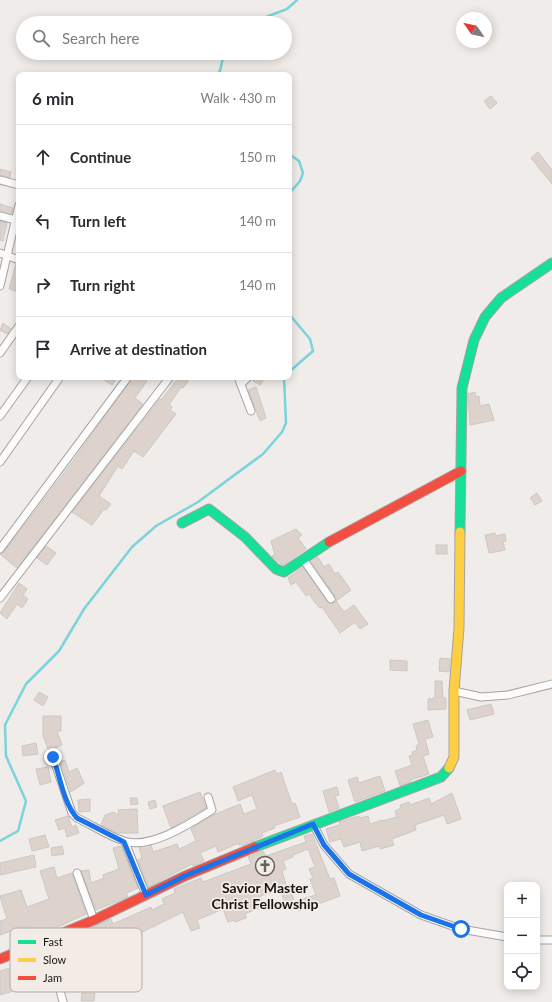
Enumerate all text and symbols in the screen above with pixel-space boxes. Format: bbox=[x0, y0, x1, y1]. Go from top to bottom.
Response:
north arrow bbox=[456, 12, 492, 48]
search box bbox=[16, 16, 292, 60]
icon: search bbox=[30, 27, 52, 49]
text: Search here bbox=[62, 29, 139, 47]
text: 6 min bbox=[32, 88, 74, 109]
text: Walk · 430 m bbox=[200, 90, 276, 106]
icon: ahead bbox=[32, 146, 54, 168]
text: Continue bbox=[70, 148, 131, 166]
text: 150 m bbox=[239, 149, 276, 165]
icon: left bbox=[32, 210, 54, 232]
text: Turn left bbox=[70, 212, 126, 230]
text: 140 m bbox=[239, 213, 276, 229]
icon: right bbox=[32, 274, 54, 296]
text: Turn right bbox=[70, 276, 135, 294]
text: 140 m bbox=[239, 277, 276, 293]
icon: arrive bbox=[32, 338, 54, 360]
text: Arrive at destination bbox=[70, 340, 207, 358]
route end bbox=[44, 748, 62, 766]
church icon: Savior Master Christ Fellowship bbox=[254, 855, 276, 877]
place label: Savior Master Christ Fellowship bbox=[211, 879, 319, 912]
map controls bbox=[504, 882, 540, 990]
button: + bbox=[504, 882, 540, 918]
button: − bbox=[504, 918, 540, 954]
route start bbox=[452, 920, 470, 938]
legend bbox=[10, 928, 142, 992]
text: Fast bbox=[43, 935, 63, 948]
text: Slow bbox=[43, 953, 67, 966]
button: locate bbox=[504, 954, 540, 990]
text: Jam bbox=[43, 971, 62, 984]

